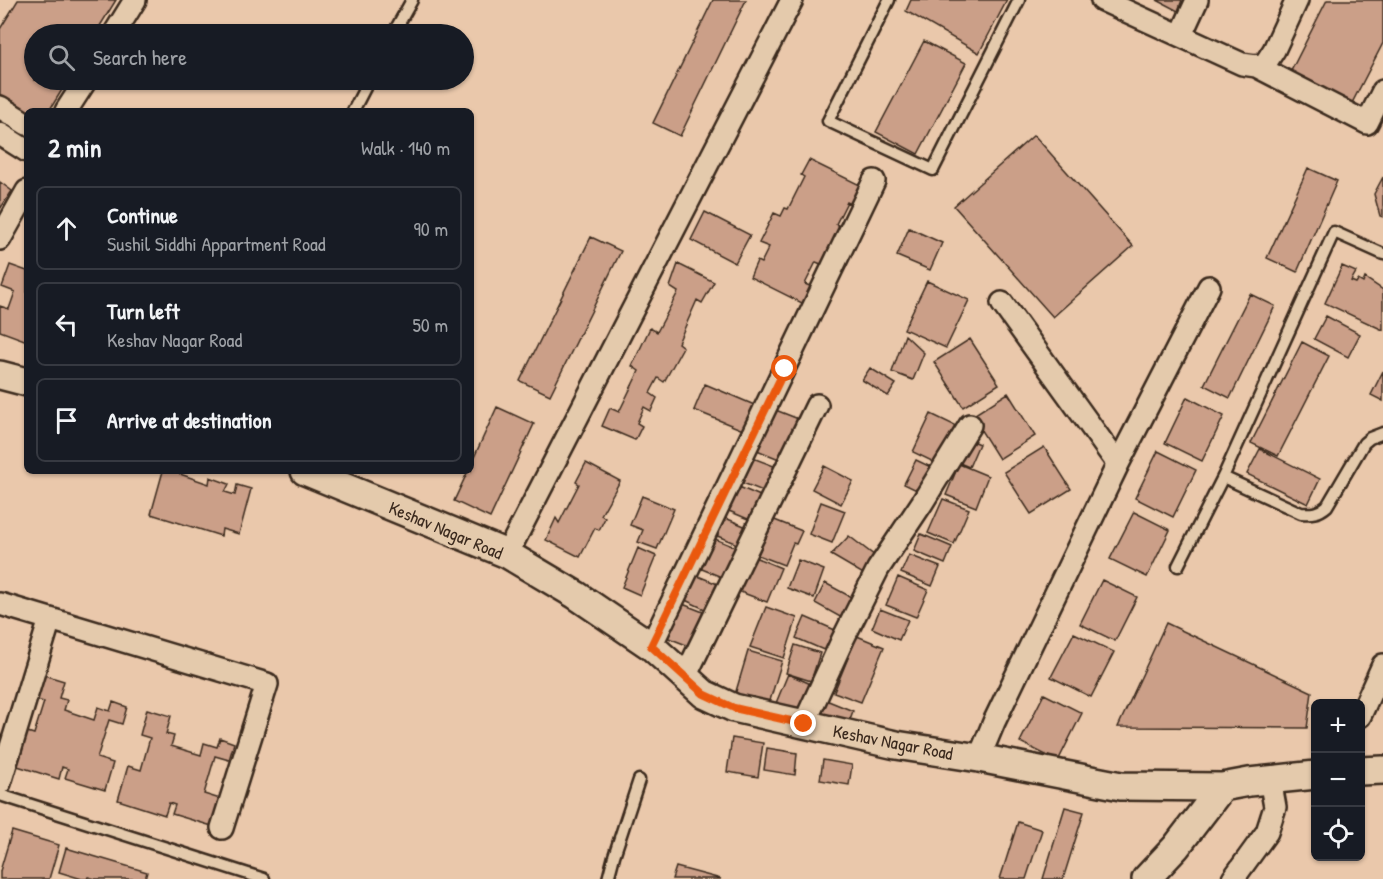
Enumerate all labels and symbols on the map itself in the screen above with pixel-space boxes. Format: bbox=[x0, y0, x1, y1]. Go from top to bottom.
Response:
route start bbox=[771, 355, 797, 381]
street label: Keshav Nagar Road bbox=[385, 495, 507, 565]
route end bbox=[790, 710, 816, 736]
street label: Keshav Nagar Road bbox=[831, 718, 955, 766]

